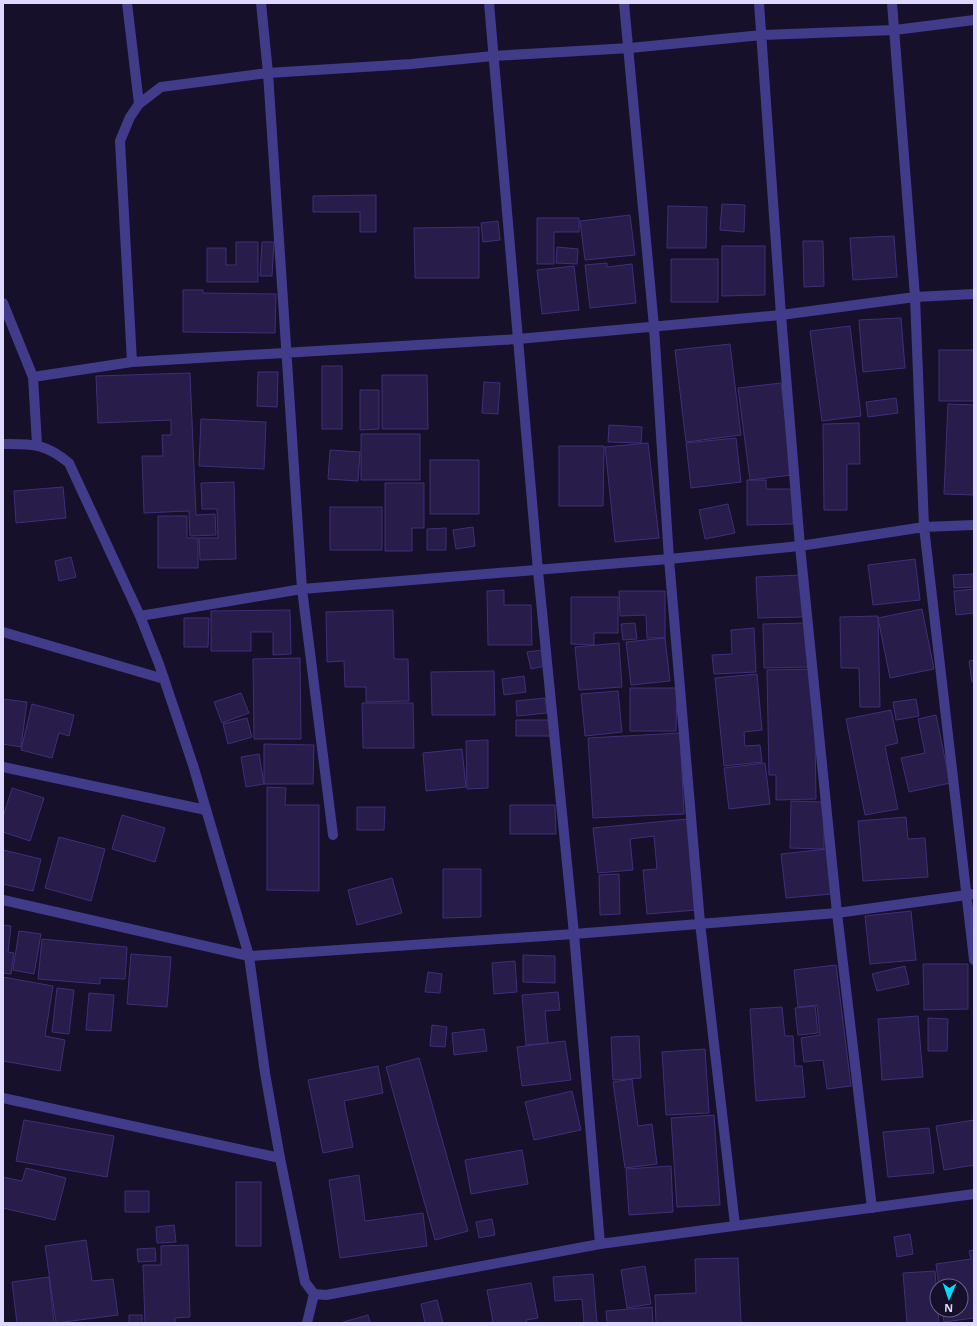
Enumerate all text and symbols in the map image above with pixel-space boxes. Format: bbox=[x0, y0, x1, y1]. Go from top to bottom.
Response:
north arrow bbox=[929, 1278, 969, 1318]
text: N bbox=[944, 1301, 953, 1316]

